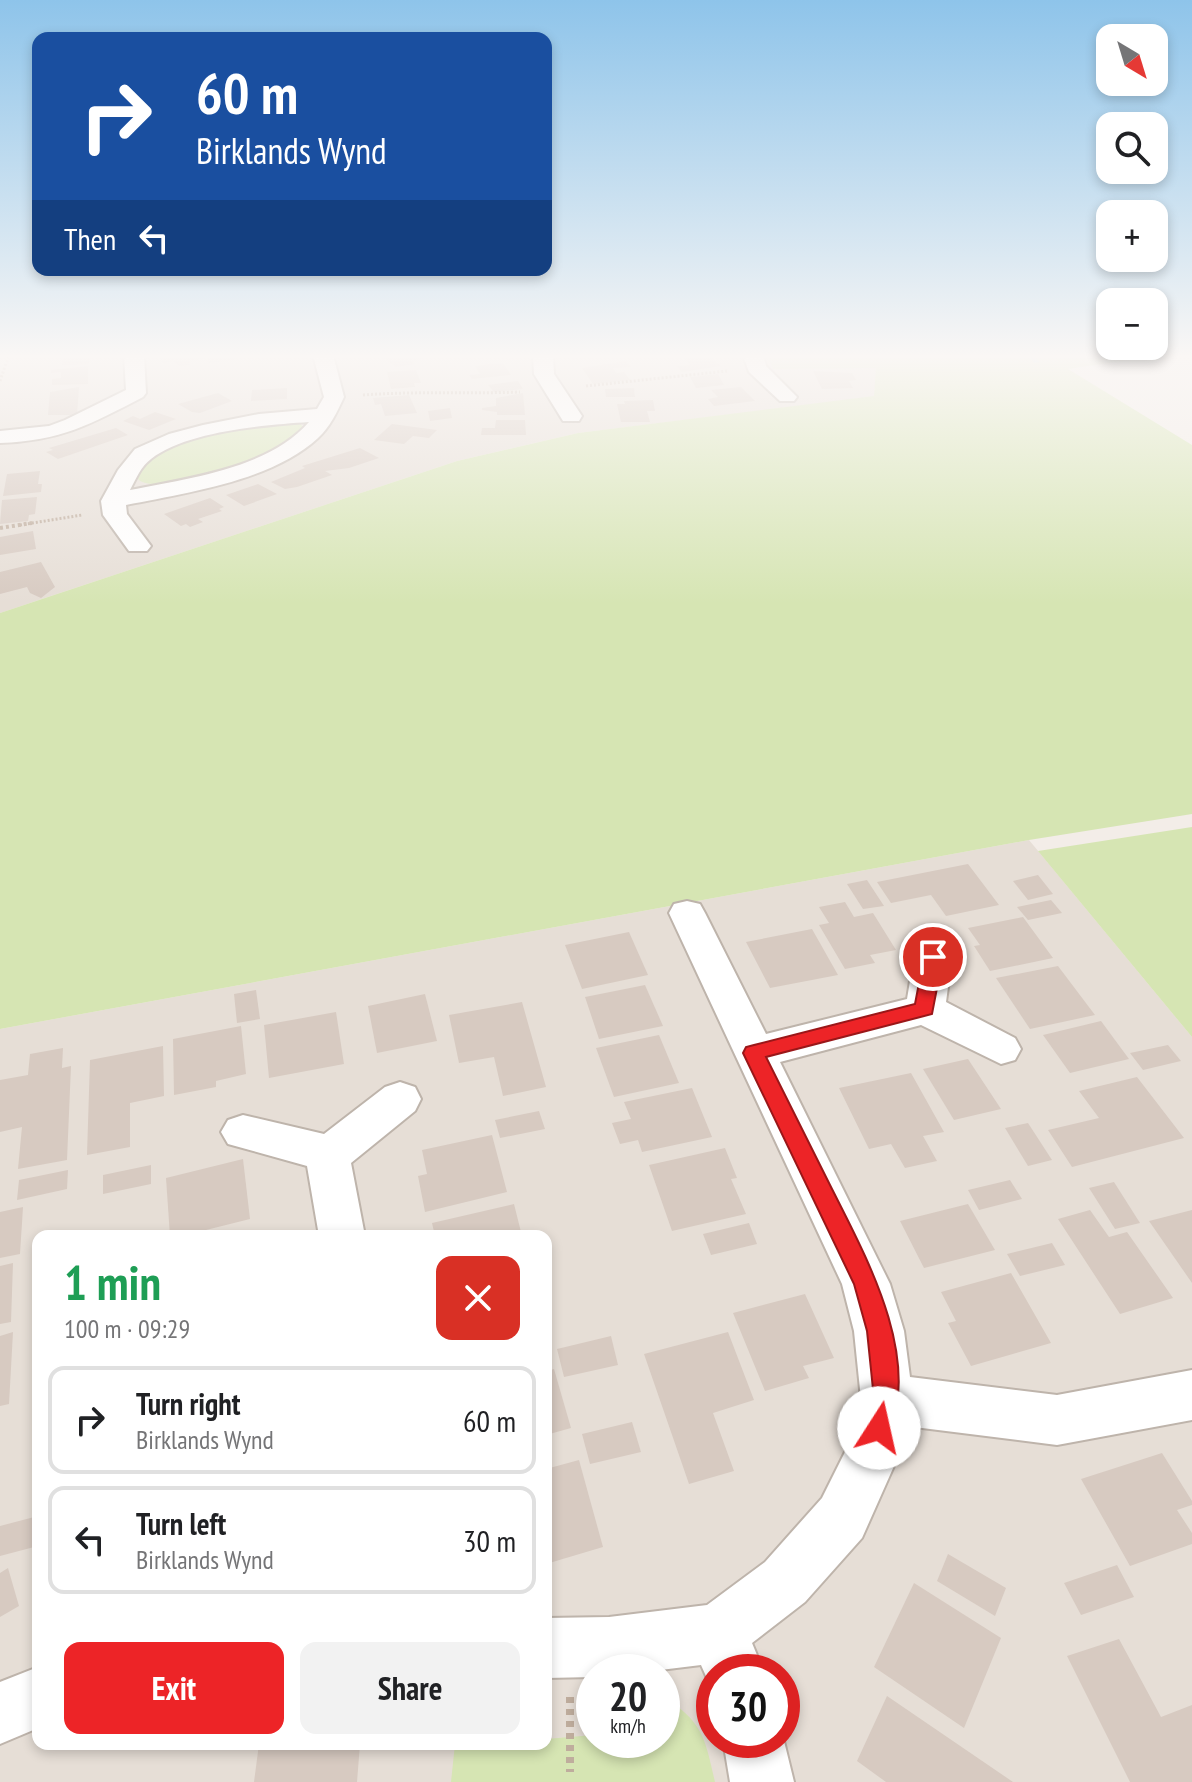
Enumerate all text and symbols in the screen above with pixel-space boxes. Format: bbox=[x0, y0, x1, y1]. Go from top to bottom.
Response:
north arrow bbox=[1096, 24, 1168, 96]
map controls bbox=[1096, 24, 1168, 360]
text: 60 m bbox=[196, 57, 298, 129]
icon: right bbox=[64, 64, 168, 168]
button: search bbox=[1096, 112, 1168, 184]
text: Birklands Wynd bbox=[196, 127, 387, 174]
button: + bbox=[1096, 200, 1168, 272]
icon: left bbox=[132, 216, 176, 260]
text: Then bbox=[64, 219, 116, 258]
button: − bbox=[1096, 288, 1168, 360]
pin bbox=[899, 923, 967, 991]
icon: arrive bbox=[911, 935, 955, 979]
text: 1 min bbox=[64, 1251, 161, 1313]
button: close bbox=[436, 1256, 520, 1340]
text: 100 m · 09:29 bbox=[64, 1312, 190, 1345]
text: Turn right bbox=[136, 1384, 240, 1423]
position arrow bbox=[837, 1386, 921, 1470]
icon: right bbox=[68, 1398, 112, 1442]
text: 60 m bbox=[463, 1401, 516, 1440]
text: Birklands Wynd bbox=[136, 1423, 274, 1456]
text: Turn left bbox=[136, 1504, 226, 1543]
icon: left bbox=[68, 1518, 112, 1562]
text: 30 m bbox=[463, 1521, 516, 1560]
text: Birklands Wynd bbox=[136, 1543, 274, 1576]
button: Exit bbox=[64, 1642, 284, 1734]
button: Share bbox=[300, 1642, 520, 1734]
speed limit sign: 30 bbox=[696, 1654, 800, 1758]
text: 20 bbox=[609, 1670, 647, 1722]
text: km/h bbox=[610, 1713, 646, 1739]

